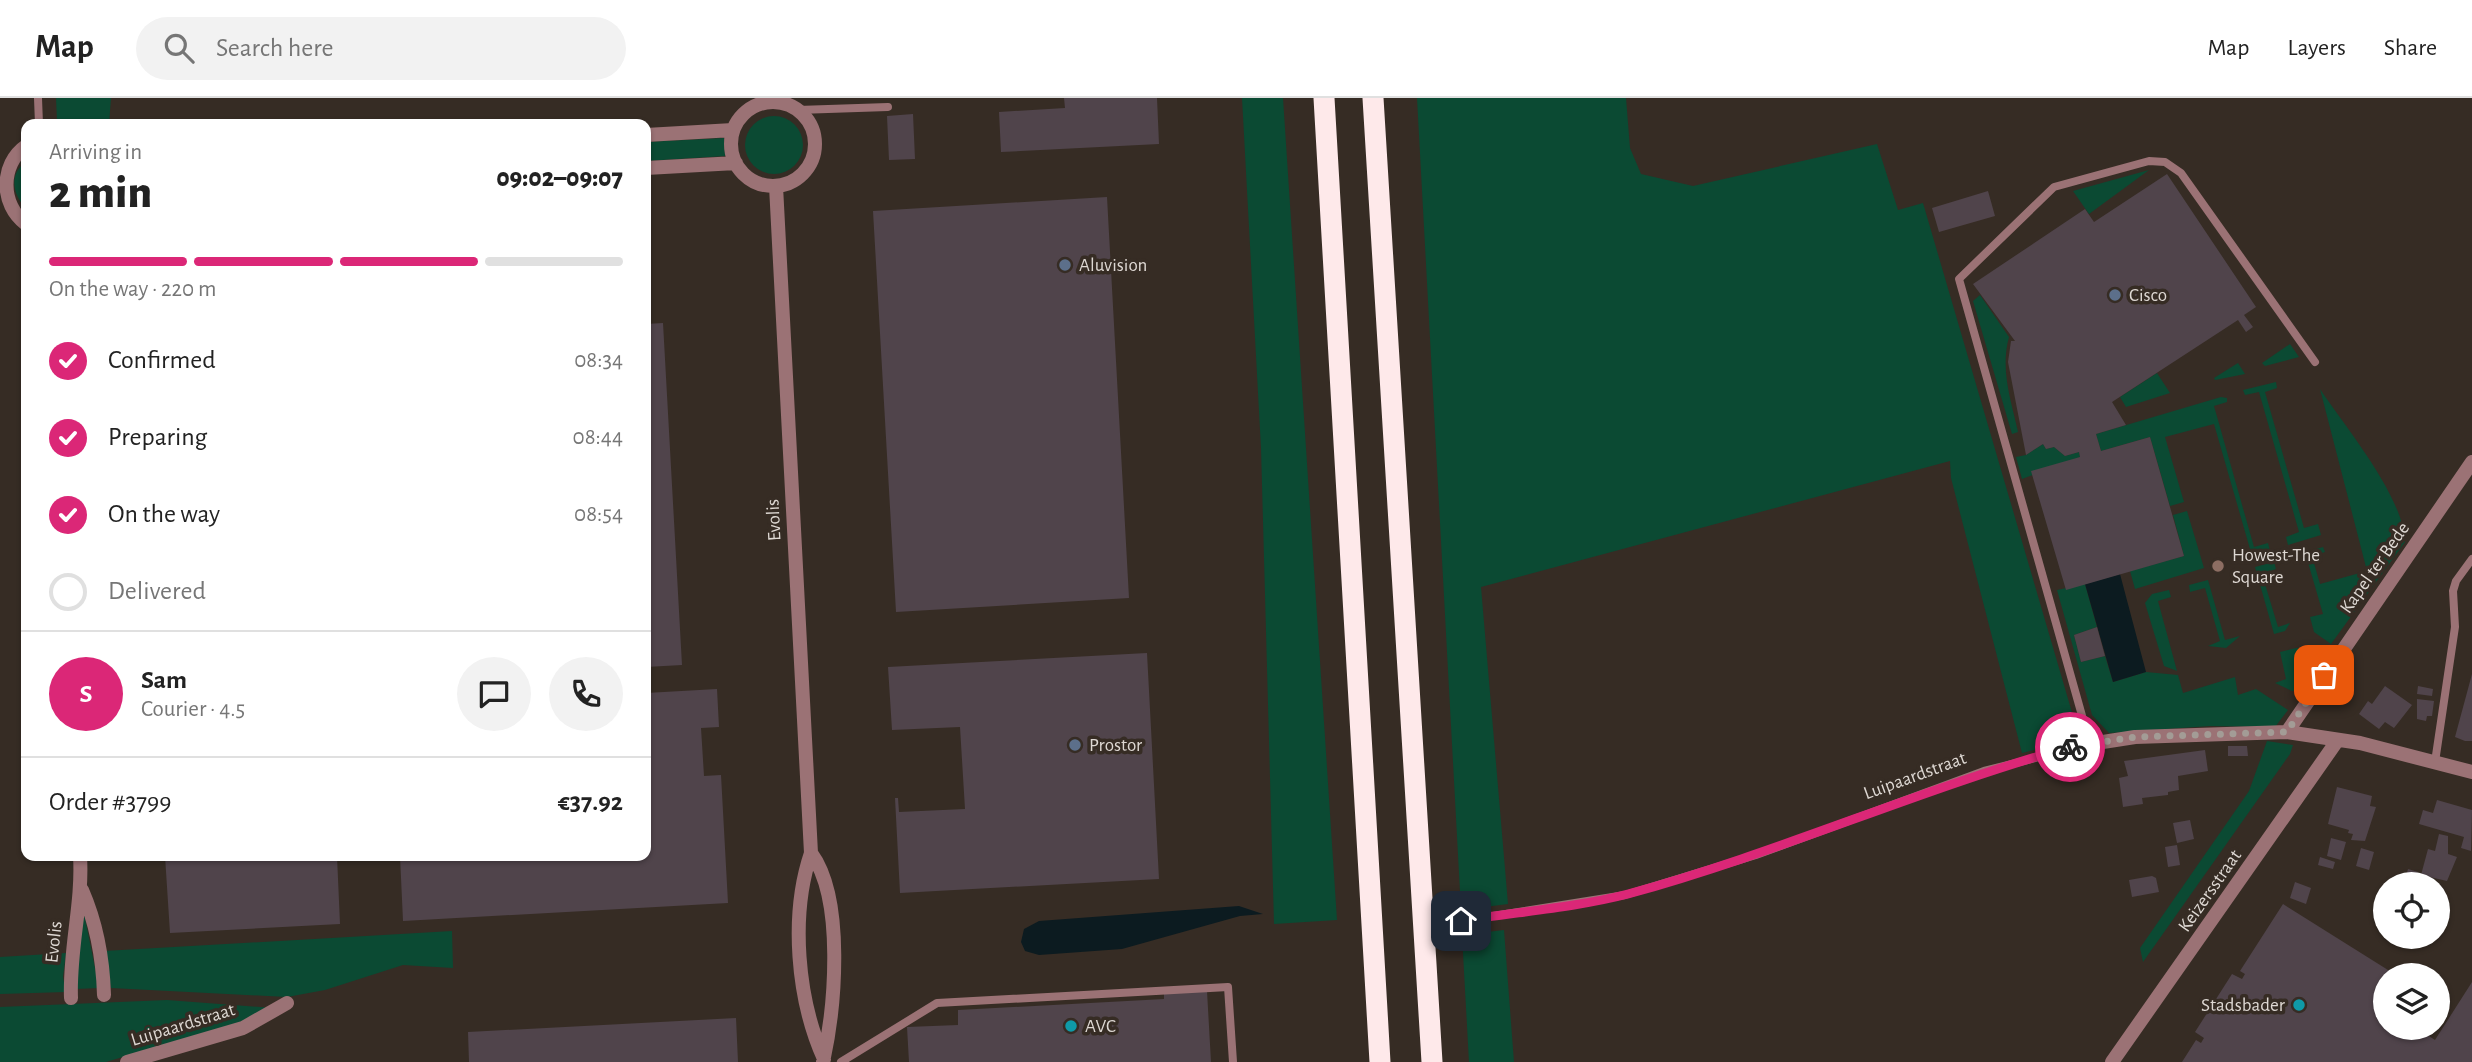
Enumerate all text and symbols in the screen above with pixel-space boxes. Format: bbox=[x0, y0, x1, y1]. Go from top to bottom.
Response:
search box bbox=[136, 17, 626, 80]
icon: search bbox=[160, 29, 198, 67]
text: Map bbox=[35, 31, 94, 64]
text: Search here bbox=[216, 35, 334, 61]
text: Map bbox=[2207, 36, 2249, 60]
text: Layers bbox=[2287, 36, 2346, 60]
text: Share bbox=[2384, 36, 2437, 60]
text: Arriving in bbox=[49, 141, 142, 164]
text: 09:02–09:07 bbox=[496, 165, 623, 191]
text: 2 min bbox=[49, 170, 152, 216]
place label: Aluvision bbox=[1079, 256, 1147, 275]
marker: Aluvision bbox=[1057, 257, 1073, 273]
text: On the way · 220 m bbox=[49, 278, 216, 301]
place label: Cisco bbox=[2129, 286, 2167, 305]
marker: Cisco bbox=[2107, 287, 2123, 303]
icon: check bbox=[49, 342, 87, 380]
text: Confirmed bbox=[108, 347, 216, 373]
text: 08:34 bbox=[574, 349, 623, 372]
icon: check bbox=[49, 419, 87, 457]
text: Preparing bbox=[108, 424, 207, 450]
text: 08:44 bbox=[573, 426, 623, 449]
icon: check bbox=[49, 496, 87, 534]
street label: Evolis bbox=[763, 499, 785, 541]
text: On the way bbox=[108, 501, 220, 527]
text: 08:54 bbox=[574, 503, 623, 526]
street label: Kapel ter Bede bbox=[2337, 519, 2413, 617]
place label: Howest-The Square bbox=[2232, 546, 2320, 587]
marker: Howest-The Square bbox=[2210, 558, 2226, 574]
text: Delivered bbox=[108, 578, 206, 604]
pin bbox=[2294, 645, 2354, 705]
icon: bag bbox=[2305, 656, 2343, 694]
button: chat bbox=[457, 657, 531, 731]
button: phone bbox=[549, 657, 623, 731]
text: Sam bbox=[141, 667, 187, 693]
text: S bbox=[80, 681, 92, 707]
text: Courier · 4.5 bbox=[141, 698, 245, 721]
courier bbox=[2035, 712, 2105, 782]
icon: bike bbox=[2051, 728, 2089, 766]
place label: Prostor bbox=[1089, 736, 1142, 755]
marker: Prostor bbox=[1067, 737, 1083, 753]
street label: Luipaardstraat bbox=[1861, 749, 1969, 803]
text: Order #3799 bbox=[49, 789, 171, 815]
text: €37.92 bbox=[558, 789, 623, 815]
street label: Keizersstraat bbox=[2175, 846, 2245, 936]
map controls bbox=[2373, 872, 2450, 1040]
button: locate bbox=[2373, 872, 2450, 949]
pin bbox=[1431, 891, 1491, 951]
icon: home bbox=[1442, 902, 1480, 940]
street label: Evolis bbox=[42, 920, 66, 964]
button: layers bbox=[2373, 963, 2450, 1040]
place label: Stadsbader bbox=[2201, 996, 2285, 1015]
marker: Stadsbader bbox=[2291, 997, 2307, 1013]
street label: Luipaardstraat bbox=[129, 1000, 237, 1050]
place label: AVC bbox=[1085, 1017, 1116, 1036]
marker: AVC bbox=[1063, 1018, 1079, 1034]

